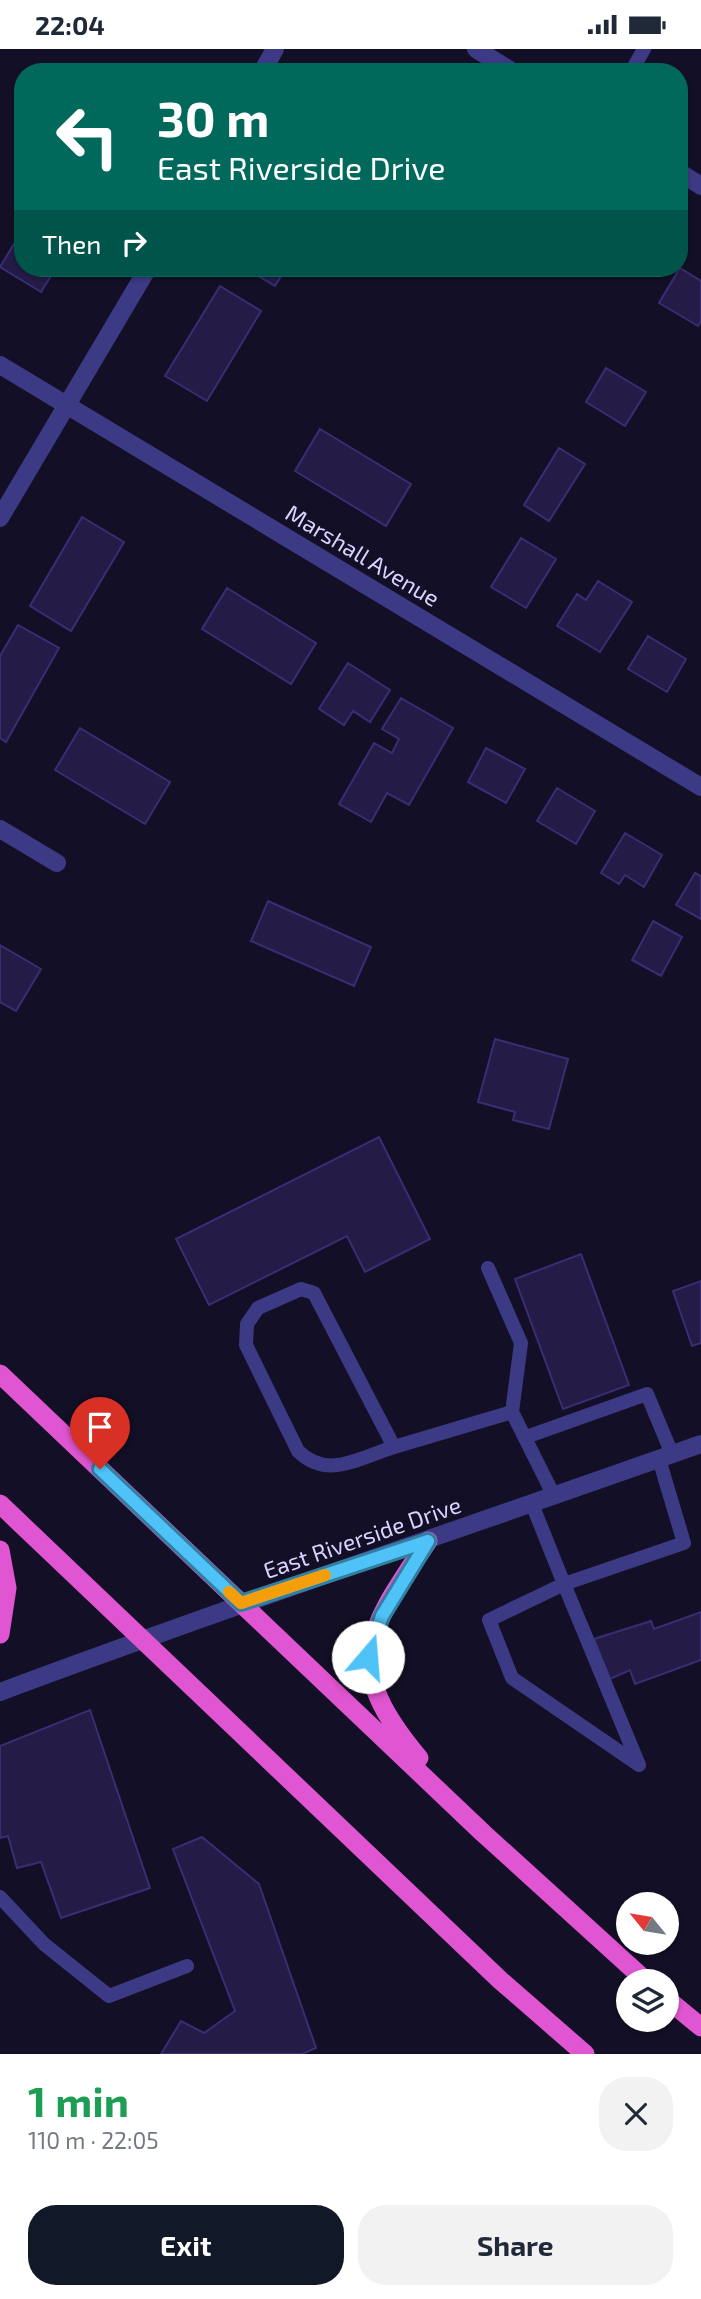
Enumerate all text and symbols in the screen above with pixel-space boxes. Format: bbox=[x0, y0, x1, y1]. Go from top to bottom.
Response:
text: 22:04 bbox=[35, 9, 105, 40]
text: 30 m bbox=[157, 88, 269, 147]
icon: left bbox=[42, 91, 133, 182]
text: East Riverside Drive bbox=[157, 148, 445, 186]
icon: right bbox=[115, 224, 153, 262]
text: Then bbox=[42, 228, 101, 259]
street label: Marshall Avenue bbox=[281, 498, 445, 612]
pin bbox=[70, 1397, 130, 1469]
icon: arrive bbox=[81, 1408, 119, 1446]
street label: East Riverside Drive bbox=[259, 1490, 465, 1584]
position arrow bbox=[331, 1620, 405, 1694]
north arrow bbox=[616, 1892, 679, 1955]
map controls bbox=[616, 1892, 679, 2032]
button: layers bbox=[616, 1969, 679, 2032]
text: 1 min bbox=[28, 2075, 129, 2125]
button: close bbox=[599, 2077, 673, 2151]
text: 110 m · 22:05 bbox=[28, 2126, 159, 2154]
button: Exit bbox=[28, 2205, 344, 2285]
button: Share bbox=[358, 2205, 673, 2285]

